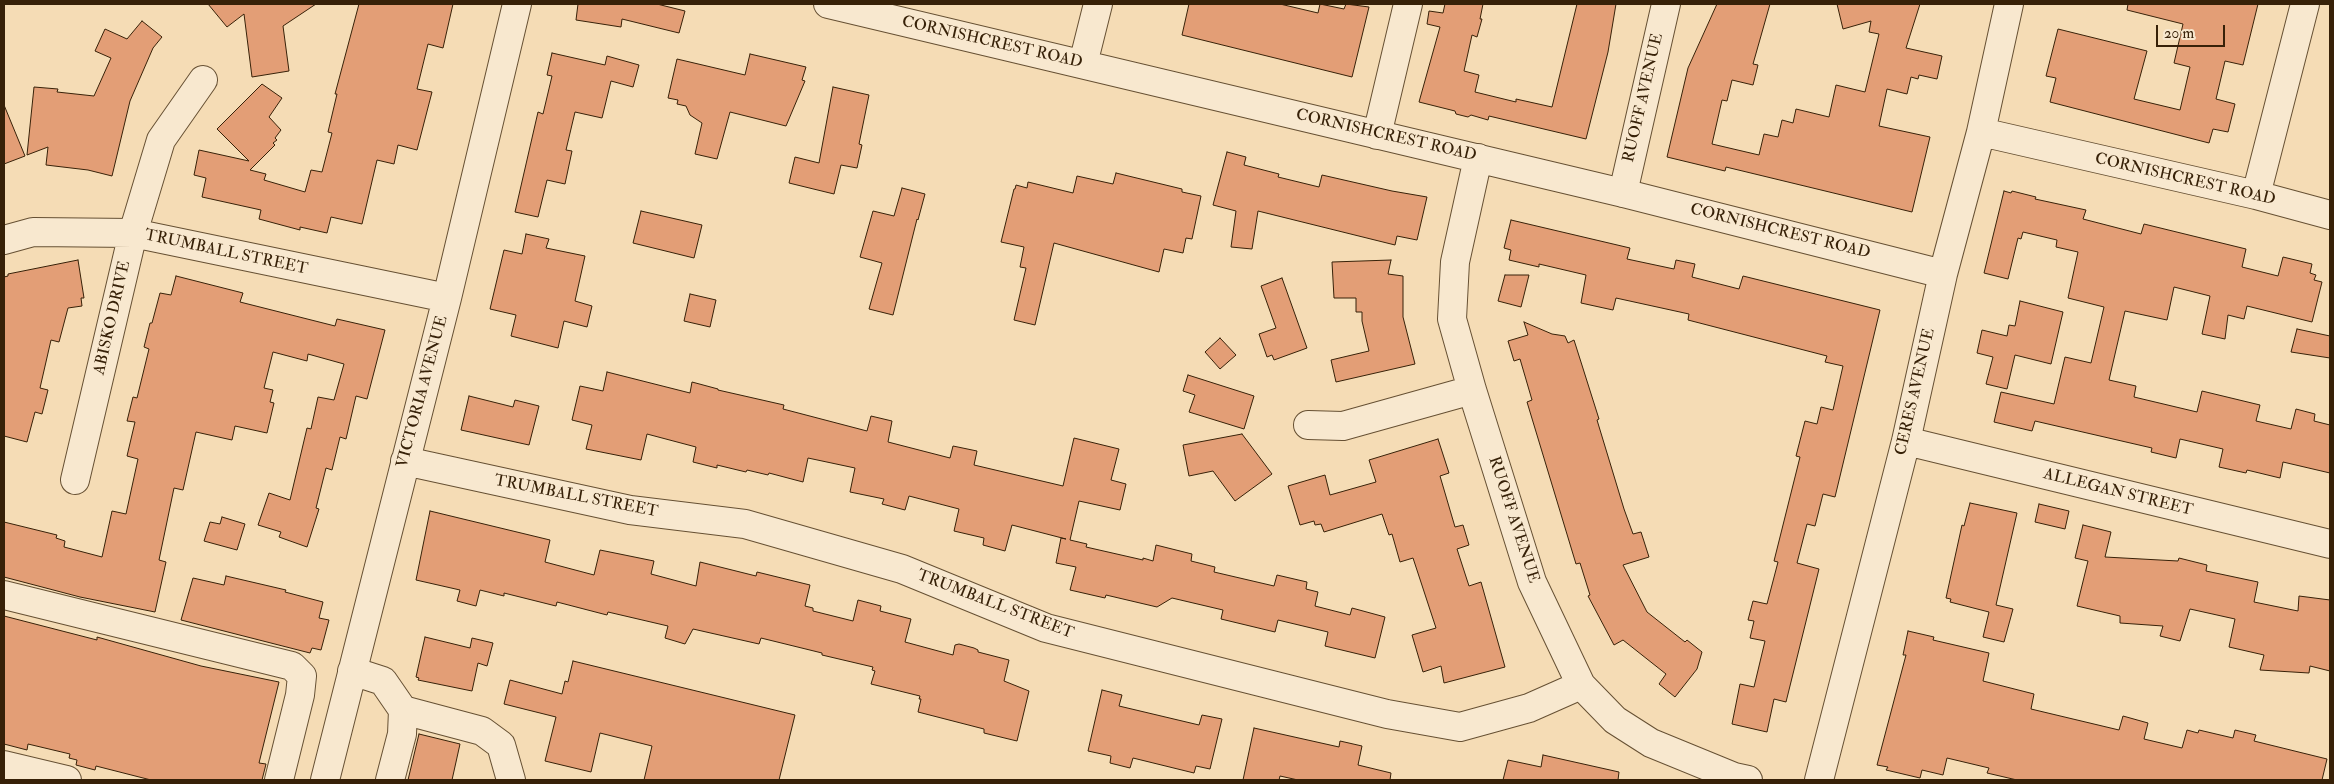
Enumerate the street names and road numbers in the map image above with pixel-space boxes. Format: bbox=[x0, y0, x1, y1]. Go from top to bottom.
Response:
street label: CORNISHCREST ROAD bbox=[900, 13, 1084, 73]
street label: RUOFF AVENUE bbox=[1620, 32, 1668, 164]
street label: CORNISHCREST ROAD bbox=[1294, 106, 1478, 166]
street label: CORNISHCREST ROAD bbox=[2093, 150, 2277, 210]
street label: CORNISHCREST ROAD bbox=[1688, 200, 1872, 264]
street label: TRUMBALL STREET bbox=[143, 226, 309, 280]
street label: ABISKO DRIVE bbox=[91, 259, 135, 377]
street label: VICTORIA AVENUE bbox=[393, 314, 453, 470]
street label: CERES AVENUE bbox=[1892, 327, 1940, 457]
street label: RUOFF AVENUE bbox=[1483, 454, 1543, 586]
street label: ALLEGAN STREET bbox=[2041, 465, 2195, 521]
street label: TRUMBALL STREET bbox=[493, 472, 659, 522]
street label: TRUMBALL STREET bbox=[914, 566, 1076, 644]

